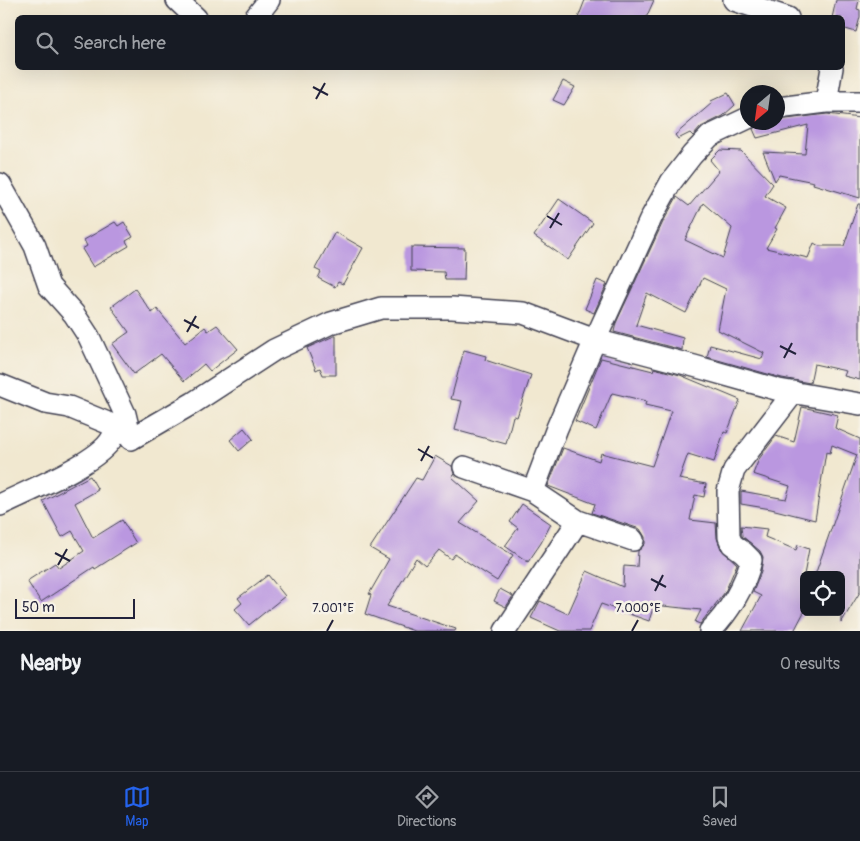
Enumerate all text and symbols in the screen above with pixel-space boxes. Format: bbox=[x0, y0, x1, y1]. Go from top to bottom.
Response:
search box bbox=[15, 15, 845, 70]
icon: search bbox=[33, 29, 61, 57]
text: Search here bbox=[73, 31, 166, 55]
north arrow bbox=[740, 85, 785, 130]
map controls bbox=[800, 571, 845, 616]
button: locate bbox=[800, 571, 845, 616]
scale bar bbox=[15, 596, 135, 619]
text: 50 m bbox=[22, 599, 55, 616]
text: 7.001°E bbox=[312, 601, 354, 616]
text: 7.000°E bbox=[615, 601, 661, 616]
text: Nearby bbox=[20, 650, 81, 677]
text: 0 results bbox=[780, 654, 840, 674]
tab: Map bbox=[123, 783, 151, 830]
tab: Directions bbox=[397, 783, 456, 830]
tab: Saved bbox=[702, 783, 737, 830]

